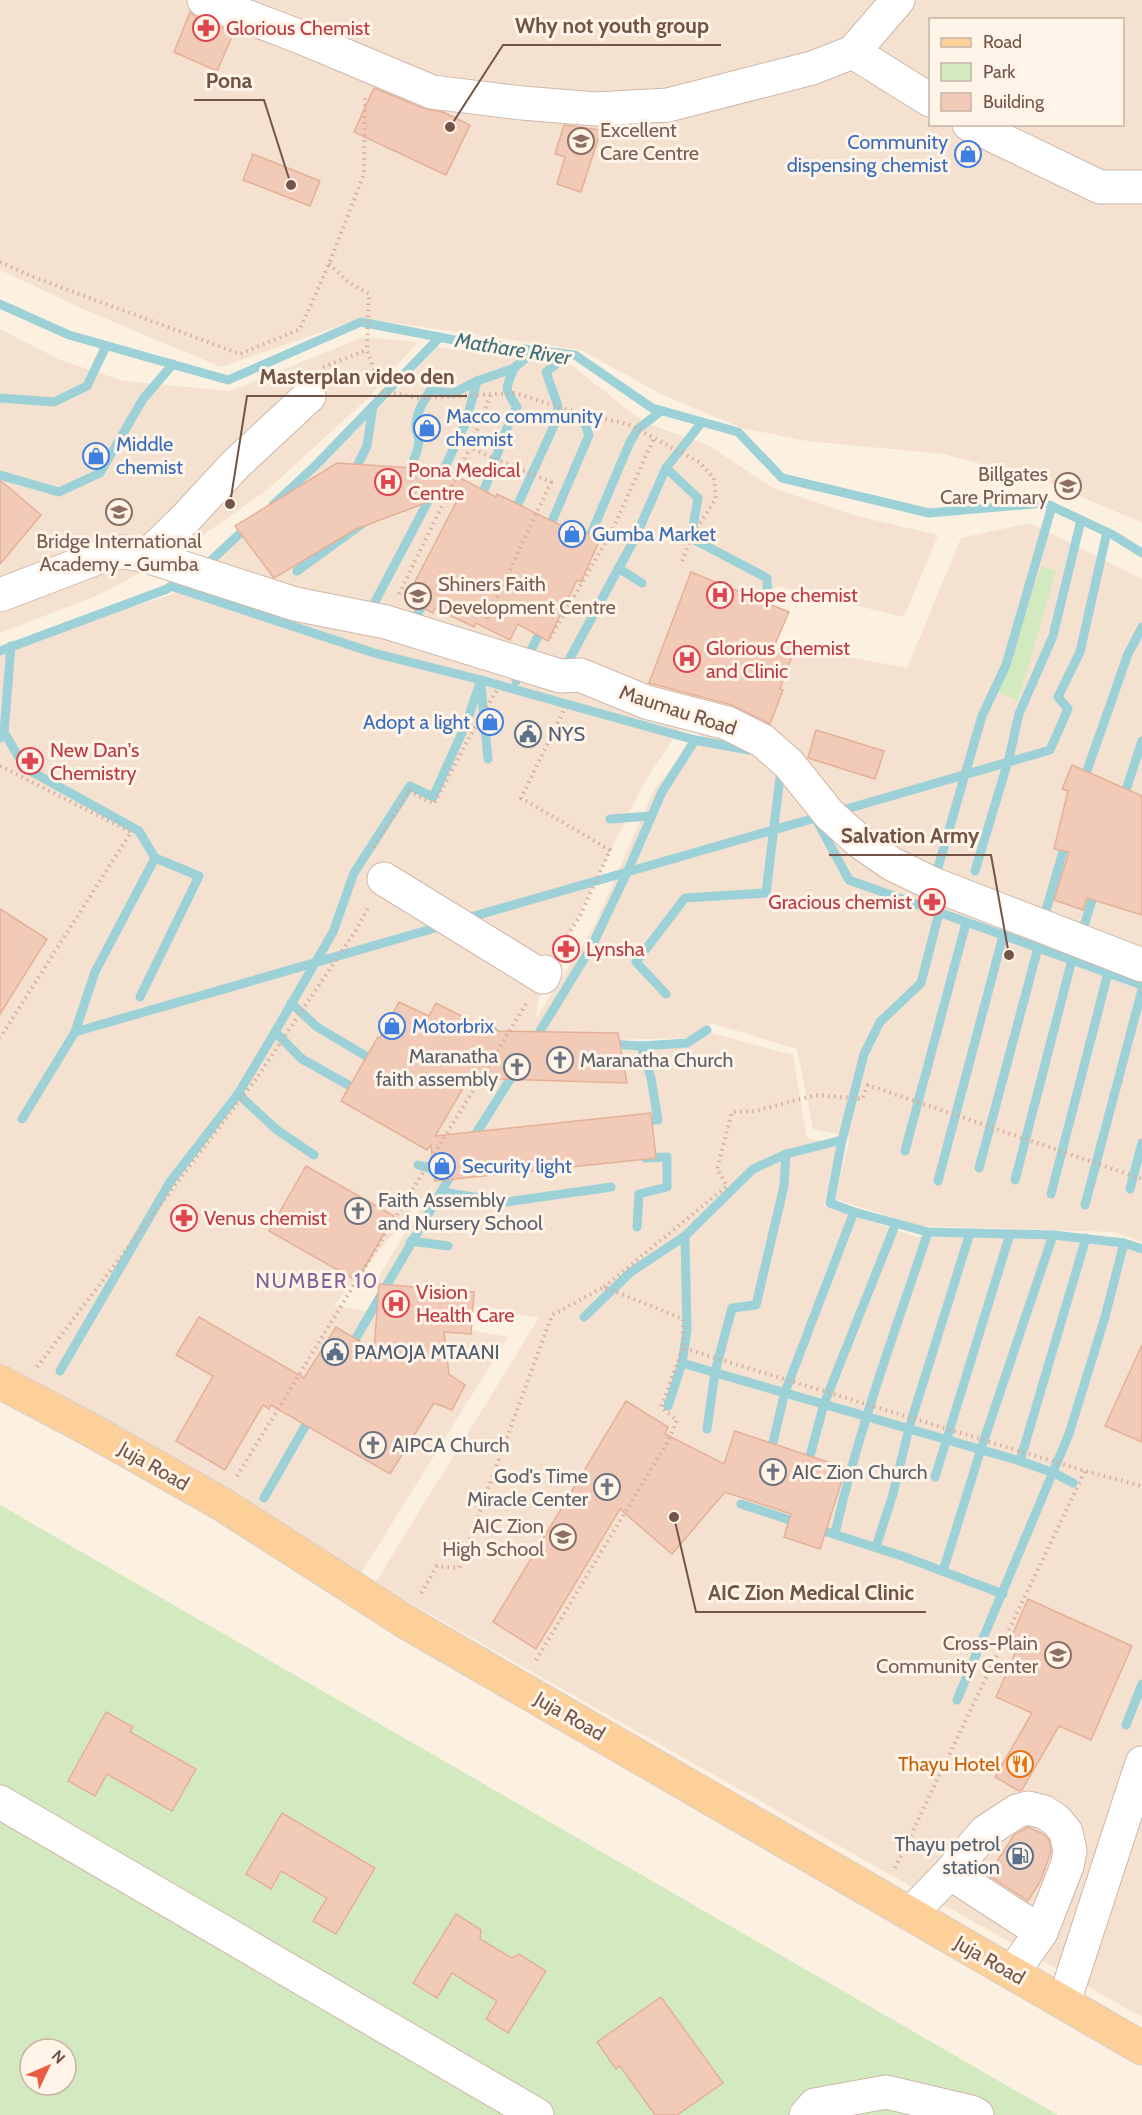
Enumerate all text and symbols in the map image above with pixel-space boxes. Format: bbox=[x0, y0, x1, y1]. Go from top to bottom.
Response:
callout: Why not youth group bbox=[503, 6, 721, 45]
pharmacy icon: Glorious Chemist bbox=[191, 13, 221, 43]
text: Why not youth group bbox=[515, 13, 709, 38]
place label: Glorious Chemist bbox=[226, 16, 370, 40]
legend bbox=[929, 18, 1124, 126]
text: Road bbox=[983, 31, 1022, 53]
callout: Pona bbox=[194, 61, 264, 100]
text: Park bbox=[983, 61, 1016, 83]
text: Pona bbox=[206, 68, 253, 93]
text: Building bbox=[983, 91, 1045, 113]
place label: Excellent Care Centre bbox=[600, 118, 699, 165]
school or university icon: Excellent Care Centre bbox=[566, 126, 596, 156]
place label: Community dispensing chemist bbox=[787, 130, 948, 177]
shop icon: Community dispensing chemist bbox=[953, 139, 983, 169]
water label: Mathare River bbox=[452, 327, 574, 370]
callout: Masterplan video den bbox=[247, 357, 467, 396]
text: Masterplan video den bbox=[259, 364, 455, 389]
place label: Macco community chemist bbox=[446, 404, 603, 451]
shop icon: Macco community chemist bbox=[412, 413, 442, 443]
place label: Middle chemist bbox=[116, 432, 183, 479]
shop icon: Middle chemist bbox=[81, 441, 111, 471]
place label: Pona Medical Centre bbox=[408, 458, 521, 505]
place label: Billgates Care Primary bbox=[940, 462, 1048, 509]
hospital icon: Pona Medical Centre bbox=[373, 467, 403, 497]
school or university icon: Billgates Care Primary bbox=[1053, 471, 1083, 501]
school or university icon: Bridge International Academy - Gumba bbox=[104, 497, 134, 527]
shop icon: Gumba Market bbox=[557, 519, 587, 549]
place label: Gumba Market bbox=[592, 522, 716, 546]
place label: Bridge International Academy - Gumba bbox=[36, 529, 202, 576]
place label: Shiners Faith Development Centre bbox=[438, 572, 616, 619]
hospital icon: Hope chemist bbox=[705, 580, 735, 610]
school or university icon: Shiners Faith Development Centre bbox=[403, 581, 433, 611]
place label: Hope chemist bbox=[740, 583, 858, 607]
place label: Glorious Chemist and Clinic bbox=[706, 636, 850, 683]
hospital icon: Glorious Chemist and Clinic bbox=[672, 644, 702, 674]
street label: Maumau Road bbox=[616, 680, 740, 740]
shop icon: Adopt a light bbox=[475, 707, 505, 737]
place label: Adopt a light bbox=[363, 710, 470, 734]
public building icon: NYS bbox=[513, 719, 543, 749]
place label: NYS bbox=[548, 722, 585, 746]
place label: New Dan's Chemistry bbox=[50, 738, 139, 785]
pharmacy icon: New Dan's Chemistry bbox=[15, 746, 45, 776]
callout: Salvation Army bbox=[829, 816, 991, 855]
text: Salvation Army bbox=[841, 823, 980, 848]
pharmacy icon: Gracious chemist bbox=[917, 887, 947, 917]
place label: Gracious chemist bbox=[768, 890, 912, 914]
pharmacy icon: Lynsha bbox=[551, 934, 581, 964]
place label: Lynsha bbox=[586, 937, 645, 961]
shop icon: Motorbrix bbox=[377, 1011, 407, 1041]
place label: Motorbrix bbox=[412, 1014, 494, 1038]
place label: Maranatha faith assembly bbox=[376, 1044, 498, 1091]
church icon: Maranatha Church bbox=[545, 1045, 575, 1075]
place label: Maranatha Church bbox=[580, 1048, 733, 1072]
church icon: Maranatha faith assembly bbox=[502, 1052, 532, 1082]
shop icon: Security light bbox=[427, 1151, 457, 1181]
place label: Security light bbox=[462, 1154, 572, 1178]
place label: Faith Assembly and Nursery School bbox=[378, 1188, 543, 1235]
church icon: Faith Assembly and Nursery School bbox=[343, 1196, 373, 1226]
pharmacy icon: Venus chemist bbox=[169, 1203, 199, 1233]
place label: Venus chemist bbox=[204, 1206, 327, 1230]
district label: NUMBER 10 bbox=[255, 1268, 379, 1293]
place label: Vision Health Care bbox=[416, 1280, 515, 1327]
hospital icon: Vision Health Care bbox=[381, 1289, 411, 1319]
public building icon: PAMOJA MTAANI bbox=[320, 1337, 350, 1367]
place label: PAMOJA MTAANI bbox=[354, 1340, 500, 1364]
church icon: AIPCA Church bbox=[358, 1430, 388, 1460]
place label: AIPCA Church bbox=[392, 1433, 510, 1457]
street label: Juja Road bbox=[114, 1436, 193, 1496]
church icon: AIC Zion Church bbox=[758, 1457, 788, 1487]
place label: AIC Zion Church bbox=[792, 1460, 928, 1484]
place label: God's Time Miracle Center bbox=[467, 1464, 589, 1511]
church icon: God's Time Miracle Center bbox=[592, 1472, 622, 1502]
place label: AIC Zion High School bbox=[442, 1514, 544, 1561]
school or university icon: AIC Zion High School bbox=[548, 1522, 578, 1552]
callout: AIC Zion Medical Clinic bbox=[696, 1573, 926, 1612]
text: AIC Zion Medical Clinic bbox=[708, 1580, 914, 1605]
place label: Cross-Plain Community Center bbox=[876, 1631, 1039, 1678]
school or university icon: Cross-Plain Community Center bbox=[1043, 1640, 1073, 1670]
street label: Juja Road bbox=[530, 1686, 609, 1746]
restaurant icon: Thayu Hotel bbox=[1005, 1749, 1035, 1779]
place label: Thayu Hotel bbox=[898, 1752, 1000, 1776]
place label: Thayu petrol station bbox=[894, 1832, 1000, 1879]
fuel station icon: Thayu petrol station bbox=[1005, 1841, 1035, 1871]
street label: Juja Road bbox=[950, 1930, 1029, 1990]
north arrow bbox=[18, 2037, 78, 2097]
text: N bbox=[48, 2046, 69, 2068]

